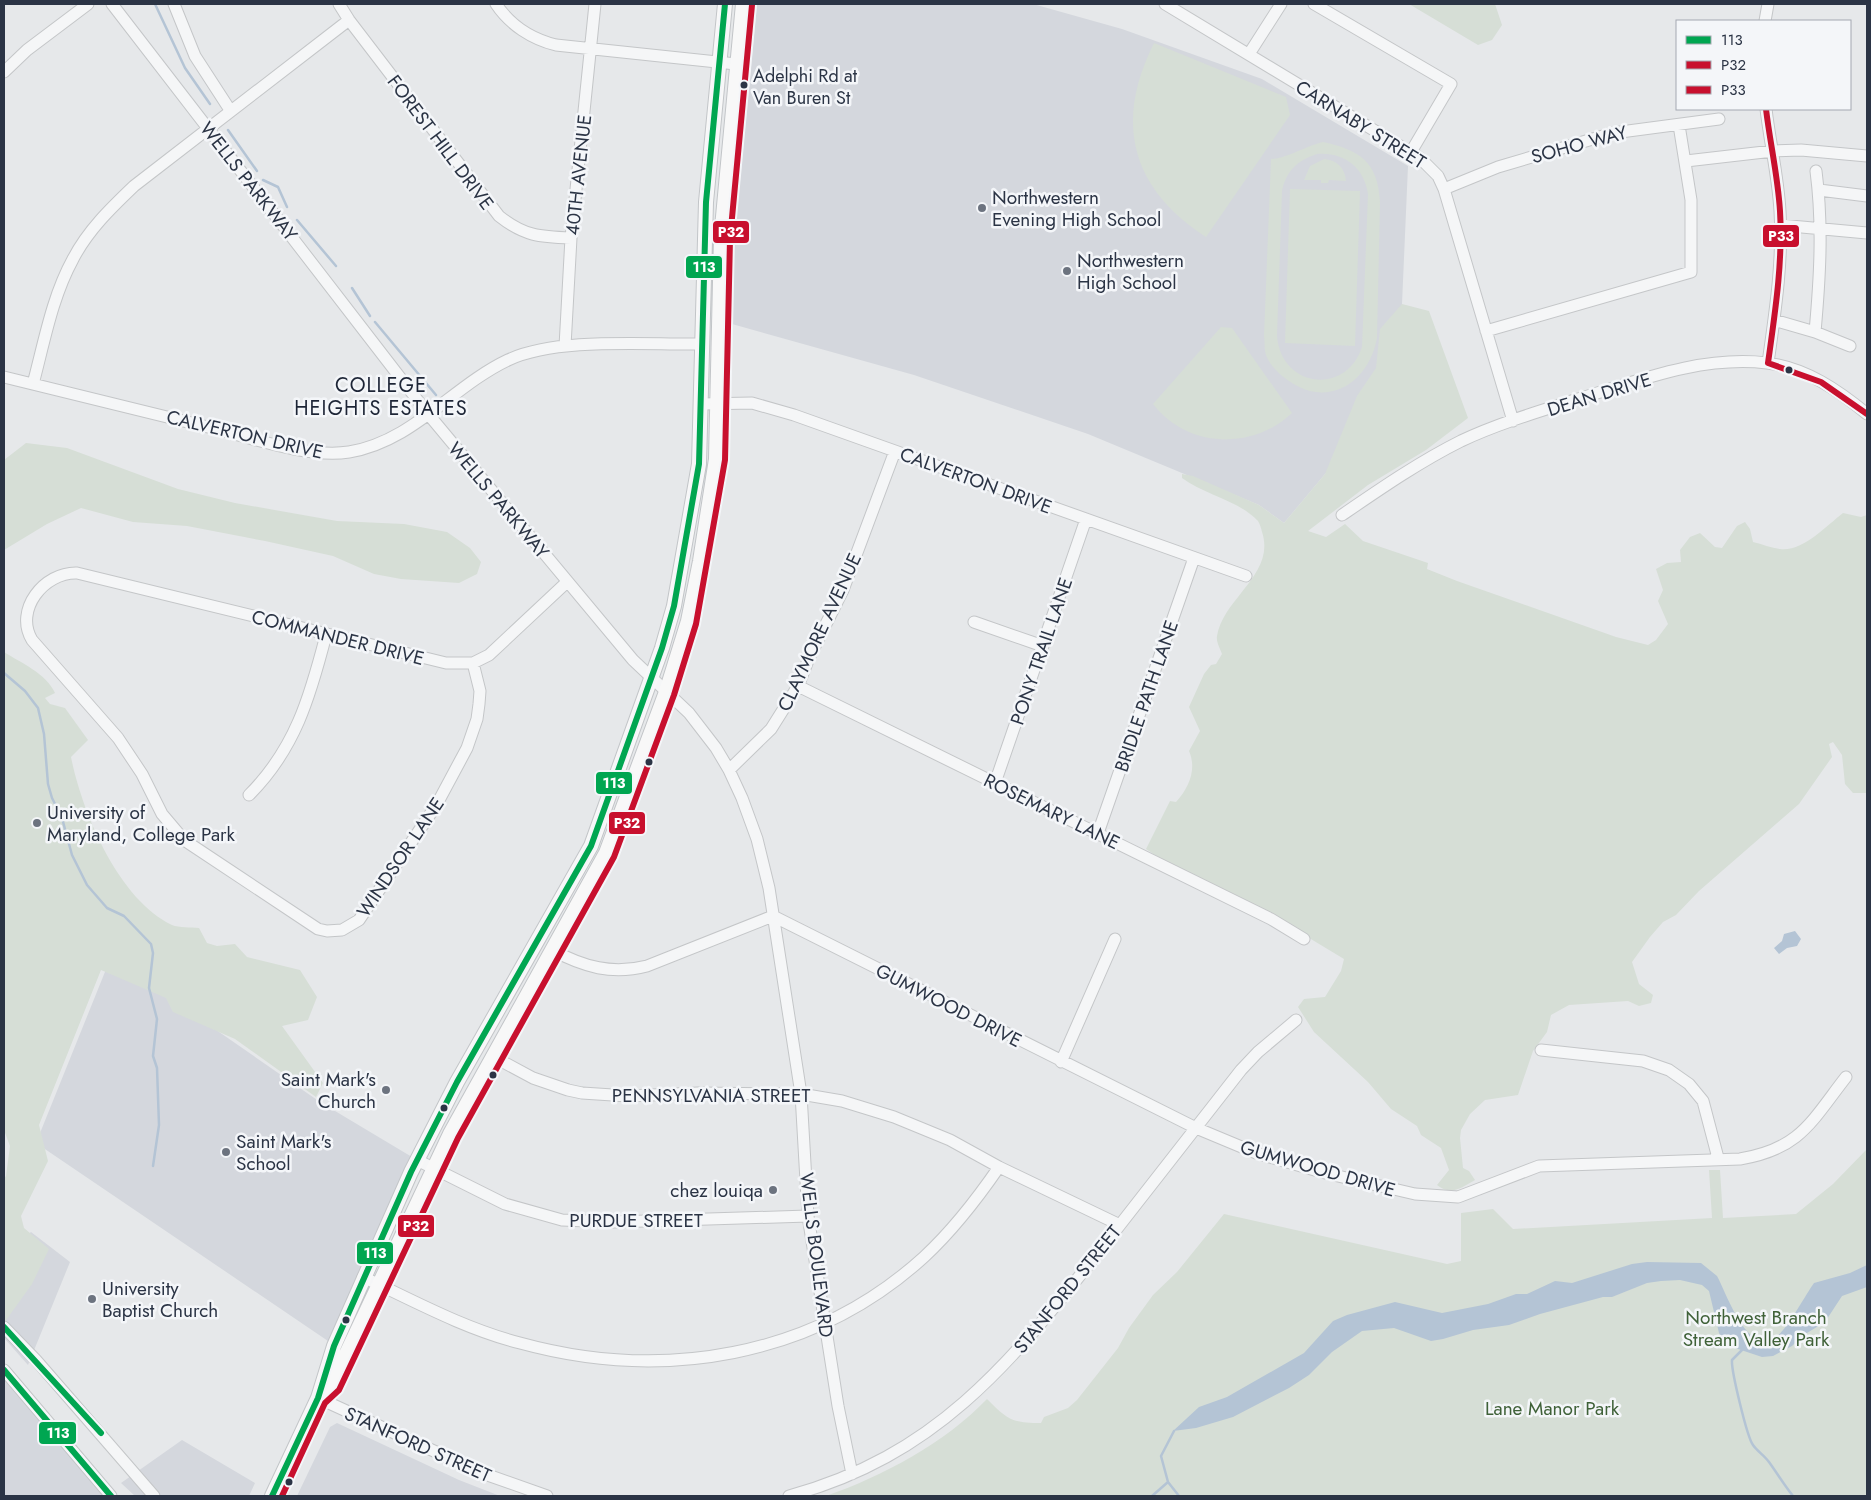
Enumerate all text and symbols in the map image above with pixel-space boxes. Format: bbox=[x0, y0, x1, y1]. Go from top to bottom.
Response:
legend bbox=[1676, 20, 1851, 110]
text: 113 bbox=[1721, 29, 1743, 51]
text: P32 bbox=[1721, 54, 1746, 76]
place label: Adelphi Rd at Van Buren St bbox=[753, 63, 858, 111]
street label: FOREST HILL DRIVE bbox=[381, 69, 500, 215]
street label: CARNABY STREET bbox=[1290, 73, 1431, 175]
text: P33 bbox=[1721, 79, 1746, 101]
marker: Adelphi Rd at Van Buren St bbox=[739, 80, 749, 90]
street label: 40TH AVENUE bbox=[559, 113, 598, 237]
street label: WELLS PARKWAY bbox=[193, 116, 304, 247]
street label: SOHO WAY bbox=[1528, 119, 1631, 170]
place label: Northwestern Evening High School bbox=[992, 184, 1161, 233]
marker: Northwestern Evening High School bbox=[976, 202, 988, 214]
line badge: P32 bbox=[712, 220, 750, 244]
text: P32 bbox=[718, 222, 744, 242]
line badge: P33 bbox=[1762, 224, 1800, 248]
text: P33 bbox=[1768, 226, 1794, 246]
place label: Northwestern High School bbox=[1077, 247, 1184, 296]
line badge: 113 bbox=[685, 255, 723, 279]
text: 113 bbox=[693, 257, 716, 277]
marker: Northwestern High School bbox=[1061, 265, 1073, 277]
unlabelled marker bbox=[1784, 365, 1794, 375]
street label: DEAN DRIVE bbox=[1544, 366, 1655, 423]
district label: COLLEGE HEIGHTS ESTATES bbox=[294, 371, 468, 423]
street label: CALVERTON DRIVE bbox=[164, 403, 326, 466]
street label: WELLS PARKWAY bbox=[442, 436, 556, 565]
street label: CALVERTON DRIVE bbox=[896, 440, 1056, 521]
street label: CLAYMORE AVENUE bbox=[771, 549, 868, 716]
street label: PONY TRAIL LANE bbox=[1004, 574, 1079, 728]
street label: COMMANDER DRIVE bbox=[249, 603, 427, 672]
street label: BRIDLE PATH LANE bbox=[1108, 617, 1185, 776]
unlabelled marker bbox=[644, 757, 654, 767]
street label: ROSEMARY LANE bbox=[979, 767, 1124, 856]
line badge: 113 bbox=[595, 771, 633, 795]
text: 113 bbox=[603, 773, 626, 793]
street label: WINDSOR LANE bbox=[350, 792, 451, 923]
place label: University of Maryland, College Park bbox=[47, 799, 236, 848]
line badge: P32 bbox=[608, 811, 646, 835]
text: P32 bbox=[614, 813, 640, 833]
marker: University of Maryland, College Park bbox=[31, 817, 43, 829]
street label: GUMWOOD DRIVE bbox=[871, 957, 1026, 1054]
place label: Saint Mark's Church bbox=[281, 1066, 376, 1115]
unlabelled marker bbox=[488, 1070, 498, 1080]
street label: PENNSYLVANIA STREET bbox=[612, 1082, 810, 1109]
marker: Saint Mark's Church bbox=[380, 1084, 392, 1096]
unlabelled marker bbox=[439, 1103, 449, 1113]
place label: Saint Mark's School bbox=[236, 1128, 332, 1177]
street label: GUMWOOD DRIVE bbox=[1237, 1133, 1399, 1204]
marker: Saint Mark's School bbox=[220, 1146, 232, 1158]
street label: WELLS BOULEVARD bbox=[793, 1171, 840, 1339]
place label: chez louiqa bbox=[670, 1177, 763, 1204]
marker: chez louiqa bbox=[767, 1184, 779, 1196]
street label: PURDUE STREET bbox=[569, 1207, 703, 1234]
line badge: P32 bbox=[397, 1214, 435, 1238]
text: P32 bbox=[403, 1216, 429, 1236]
street label: STANFORD STREET bbox=[1007, 1219, 1128, 1359]
line badge: 113 bbox=[356, 1241, 394, 1265]
text: 113 bbox=[364, 1243, 387, 1263]
place label: University Baptist Church bbox=[102, 1275, 218, 1324]
marker: University Baptist Church bbox=[86, 1293, 98, 1305]
park label: Northwest Branch Stream Valley Park bbox=[1683, 1304, 1830, 1353]
unlabelled marker bbox=[341, 1315, 351, 1325]
park label: Lane Manor Park bbox=[1485, 1395, 1620, 1422]
street label: STANFORD STREET bbox=[340, 1400, 496, 1489]
line badge: 113 bbox=[38, 1421, 77, 1445]
text: 113 bbox=[47, 1423, 70, 1443]
unlabelled marker bbox=[284, 1477, 294, 1487]

